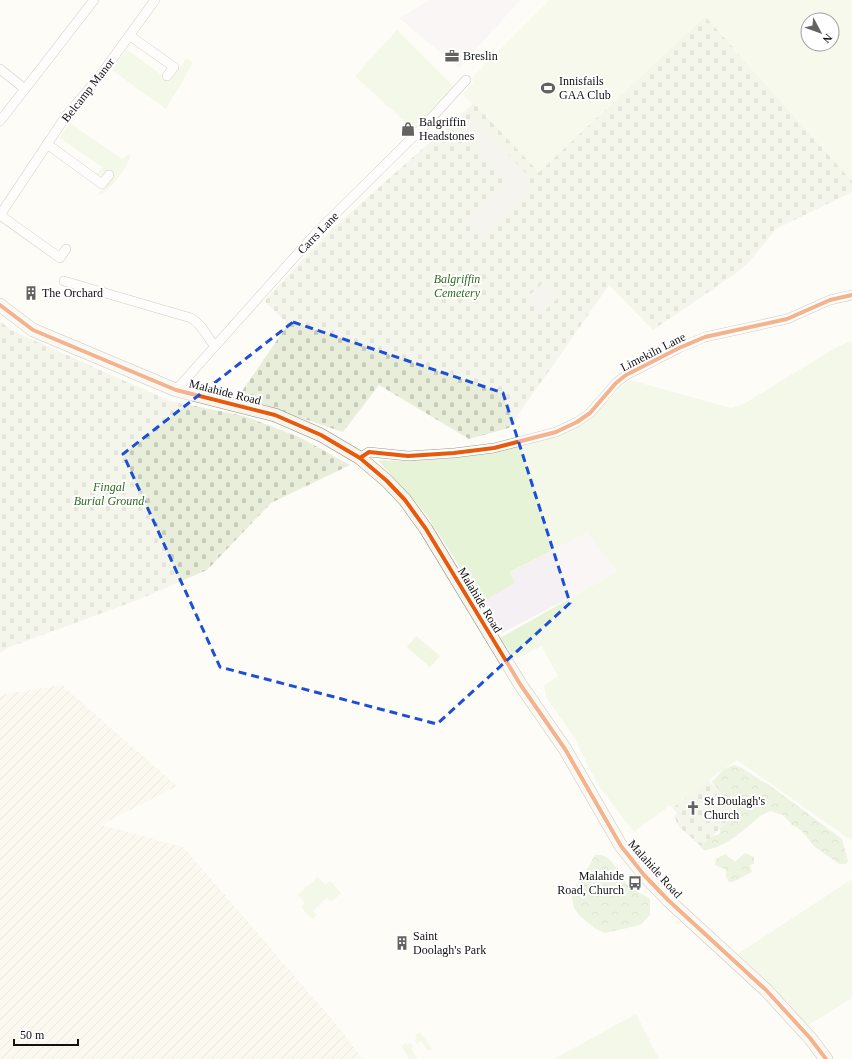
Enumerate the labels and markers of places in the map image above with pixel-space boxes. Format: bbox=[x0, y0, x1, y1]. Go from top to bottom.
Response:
office icon: Breslin bbox=[444, 48, 460, 64]
place label: Breslin bbox=[463, 49, 498, 63]
place label: Innisfails GAA Club bbox=[559, 74, 611, 102]
sports icon: Innisfails GAA Club bbox=[540, 80, 556, 96]
place label: Balgriffin Headstones bbox=[419, 115, 475, 143]
shop icon: Balgriffin Headstones bbox=[400, 121, 416, 137]
building icon: The Orchard bbox=[23, 285, 39, 301]
place label: The Orchard bbox=[42, 286, 103, 300]
place label: St Doulagh's Church bbox=[704, 794, 765, 822]
church icon: St Doulagh's Church bbox=[685, 800, 701, 816]
place label: Malahide Road, Church bbox=[557, 869, 624, 897]
bus stop icon: Malahide Road, Church bbox=[627, 875, 643, 891]
place label: Saint Doolagh's Park bbox=[413, 929, 486, 957]
building icon: Saint Doolagh's Park bbox=[394, 935, 410, 951]

